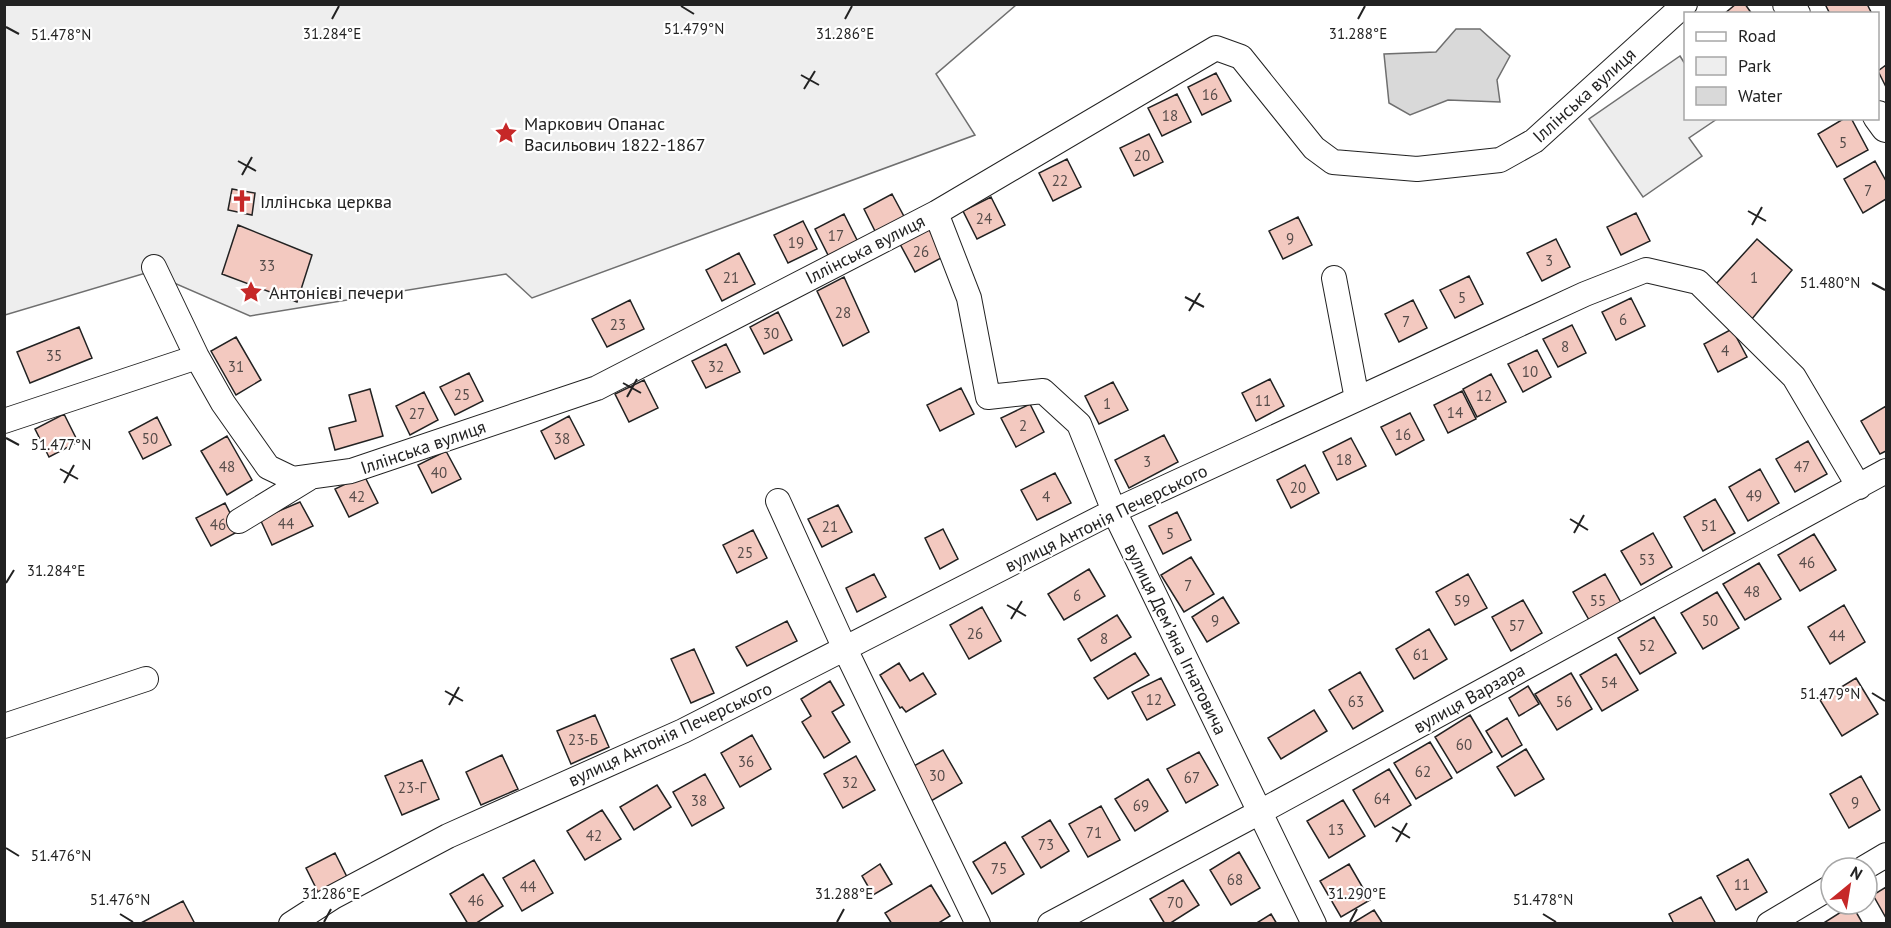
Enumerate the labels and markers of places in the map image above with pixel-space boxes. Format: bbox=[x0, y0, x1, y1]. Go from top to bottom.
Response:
place label: Маркович Опанас Васильович 1822-1867 bbox=[524, 112, 706, 156]
place icon: Маркович Опанас Васильович 1822-1867 bbox=[493, 120, 519, 146]
church icon: Іллінська церква bbox=[229, 188, 255, 214]
place label: Іллінська церква bbox=[260, 190, 392, 213]
place icon: Антонієві печери bbox=[238, 279, 264, 305]
place label: Антонієві печери bbox=[269, 281, 404, 304]

